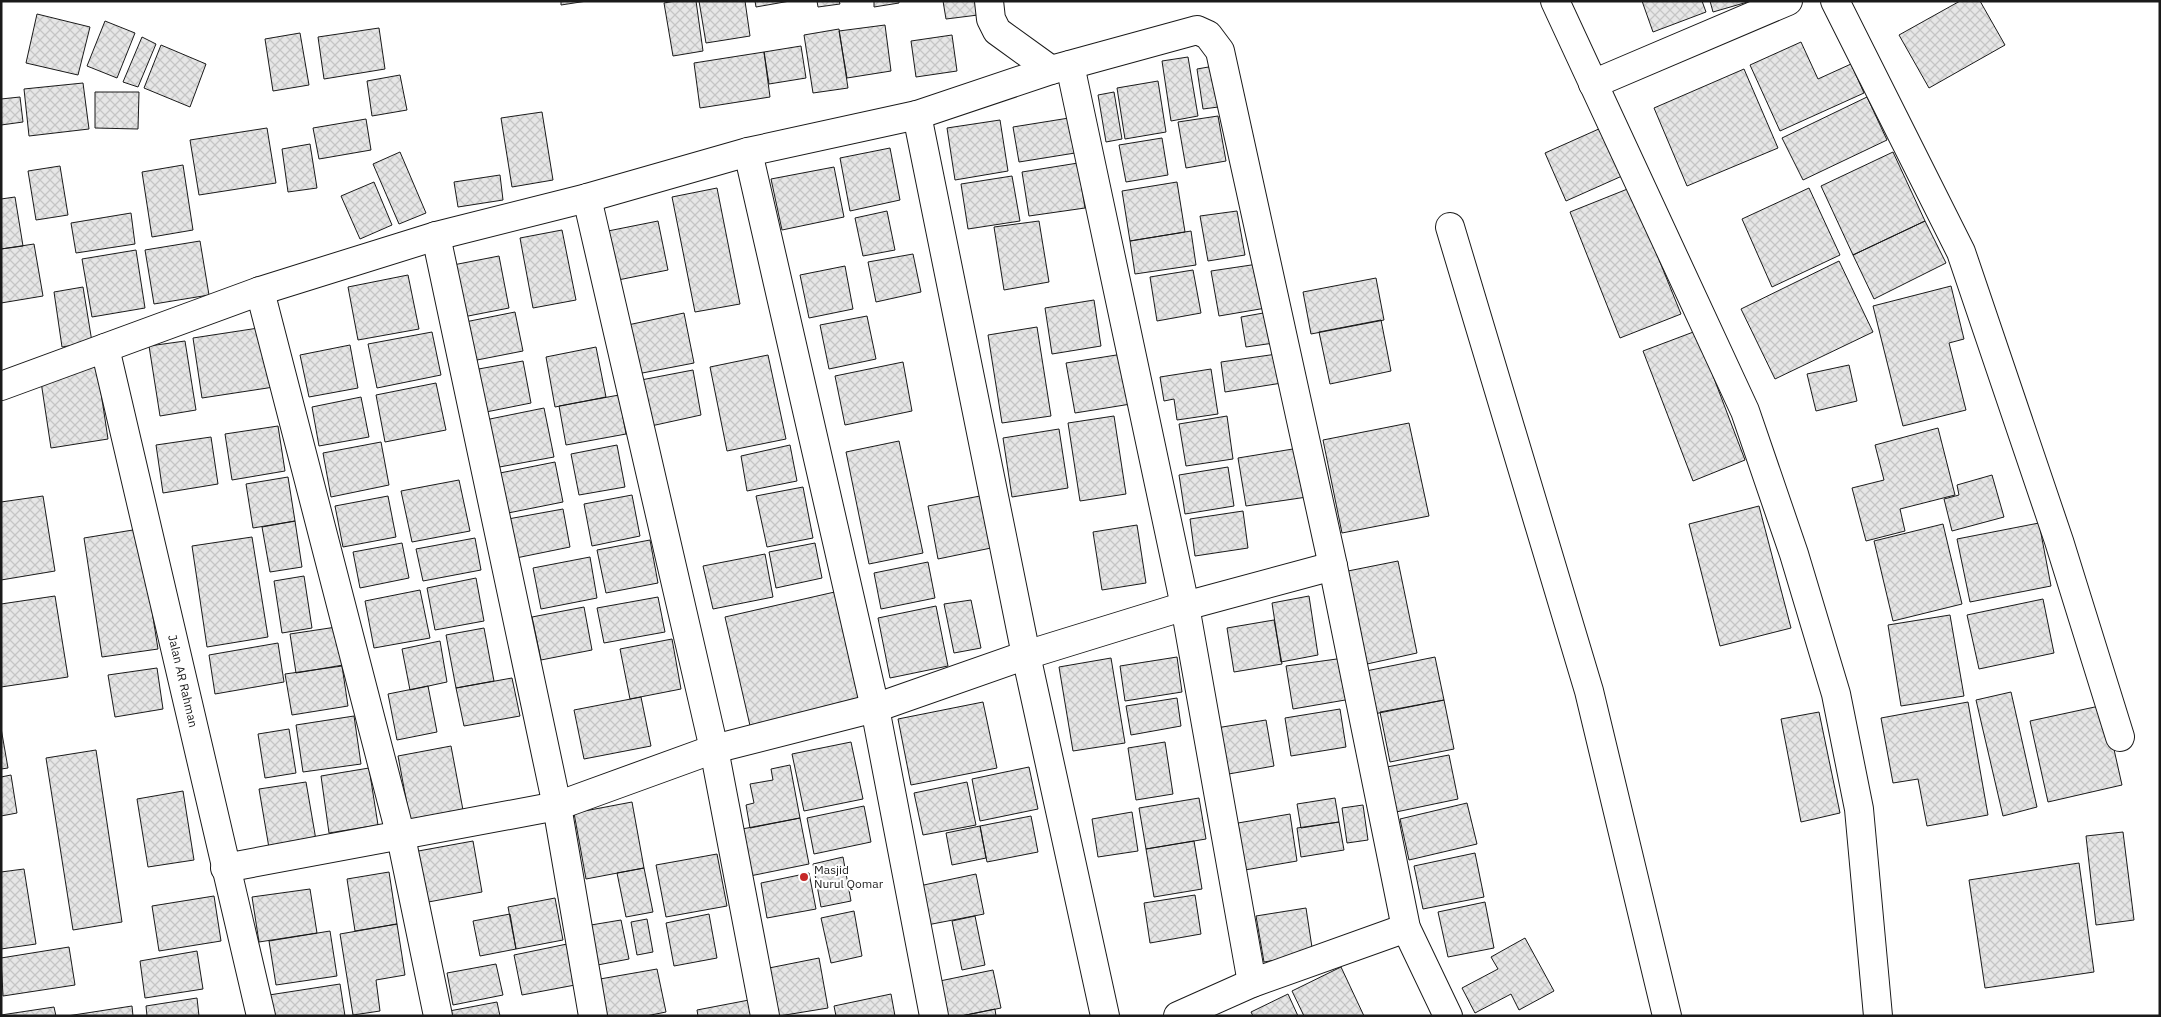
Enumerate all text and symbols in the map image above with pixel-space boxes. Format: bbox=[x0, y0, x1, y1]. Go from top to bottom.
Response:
street label: Jalan AR Rahman bbox=[165, 633, 201, 729]
place label: Masjid Nurul Qomar bbox=[814, 862, 884, 891]
marker: Masjid Nurul Qomar bbox=[798, 871, 810, 883]

